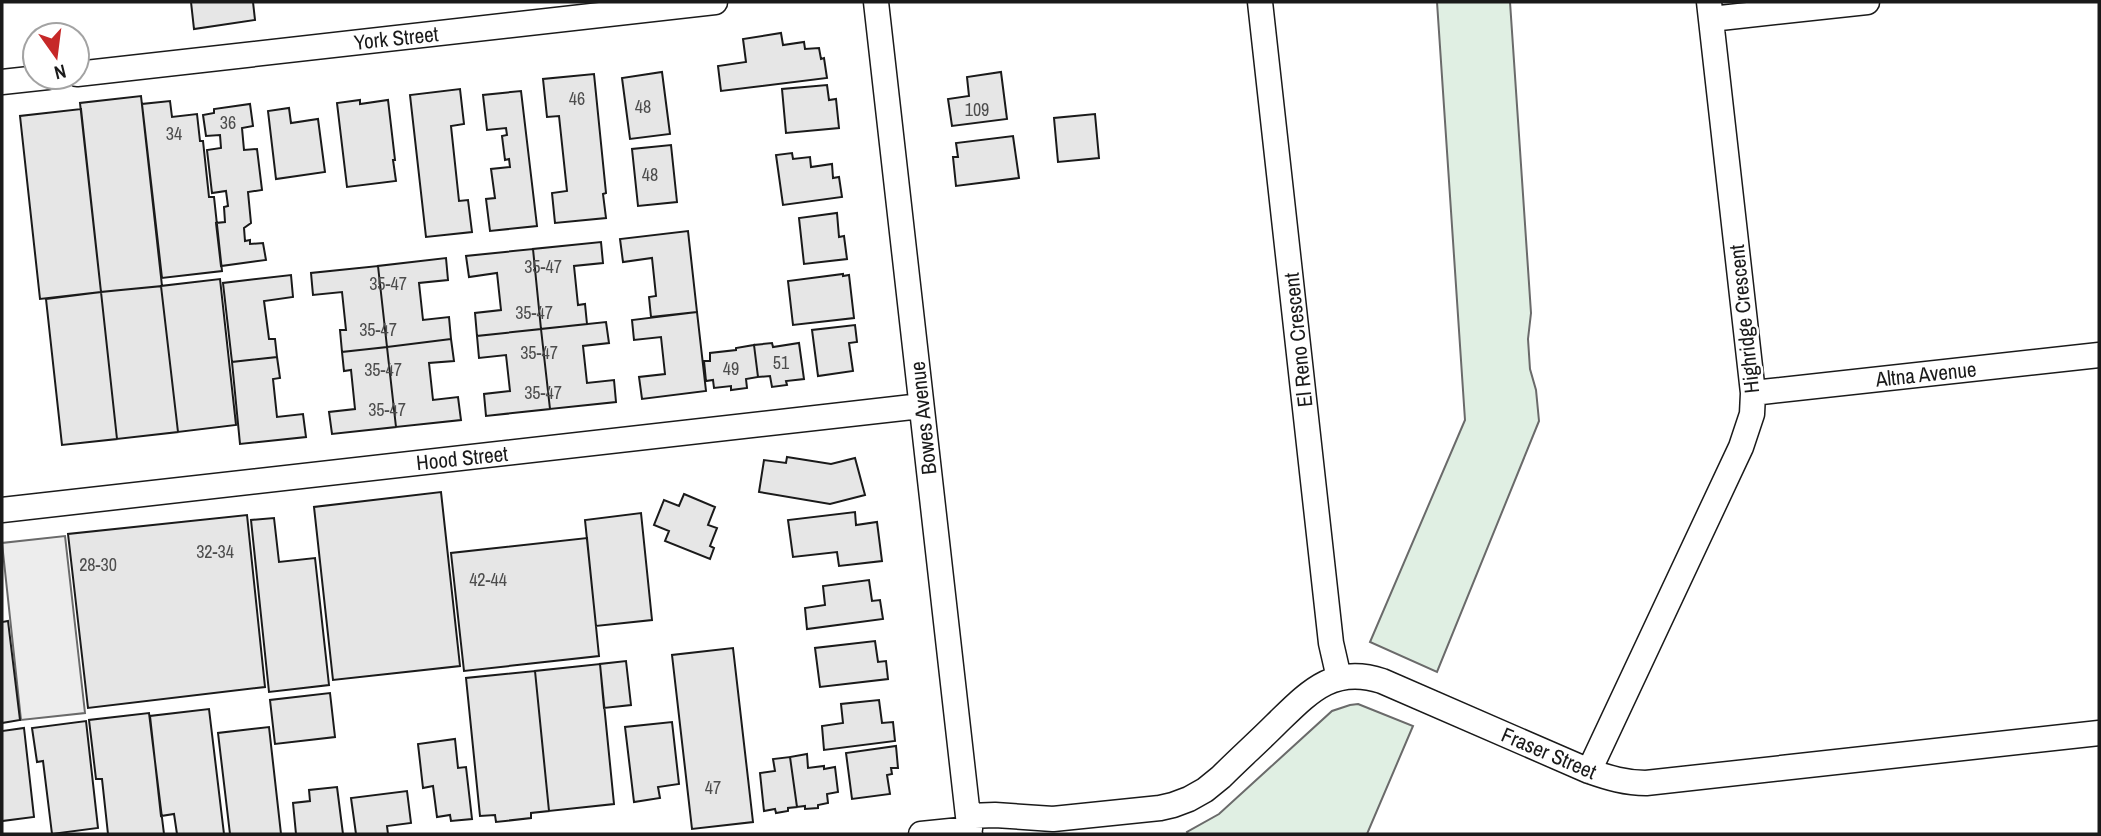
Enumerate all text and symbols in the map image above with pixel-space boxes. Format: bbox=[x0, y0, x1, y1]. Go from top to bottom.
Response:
street label: York Street bbox=[352, 19, 440, 57]
north arrow bbox=[21, 21, 91, 91]
text: N bbox=[52, 59, 69, 86]
house number: 46 bbox=[569, 86, 585, 111]
house number: 48 bbox=[635, 94, 651, 119]
house number: 109 bbox=[965, 97, 989, 122]
house number: 36 bbox=[220, 110, 236, 135]
house number: 34 bbox=[166, 121, 182, 146]
house number: 48 bbox=[642, 162, 658, 187]
street label: Highridge Crescent bbox=[1722, 243, 1766, 395]
house number: 35-47 bbox=[524, 254, 562, 279]
house number: 35-47 bbox=[369, 271, 407, 296]
street label: El Reno Crescent bbox=[1277, 271, 1319, 409]
house number: 35-47 bbox=[515, 300, 553, 325]
house number: 35-47 bbox=[359, 317, 397, 342]
house number: 35-47 bbox=[520, 340, 558, 365]
house number: 51 bbox=[773, 350, 790, 375]
street label: Altna Avenue bbox=[1873, 354, 1978, 394]
house number: 49 bbox=[723, 356, 739, 381]
house number: 35-47 bbox=[364, 357, 402, 382]
street label: Bowes Avenue bbox=[903, 360, 943, 476]
house number: 35-47 bbox=[524, 380, 562, 405]
house number: 35-47 bbox=[368, 397, 406, 422]
street label: Hood Street bbox=[415, 439, 509, 477]
house number: 32-34 bbox=[196, 539, 234, 564]
house number: 28-30 bbox=[79, 552, 117, 577]
house number: 42-44 bbox=[469, 567, 507, 592]
street label: Fraser Street bbox=[1497, 720, 1601, 786]
house number: 47 bbox=[705, 775, 721, 800]

